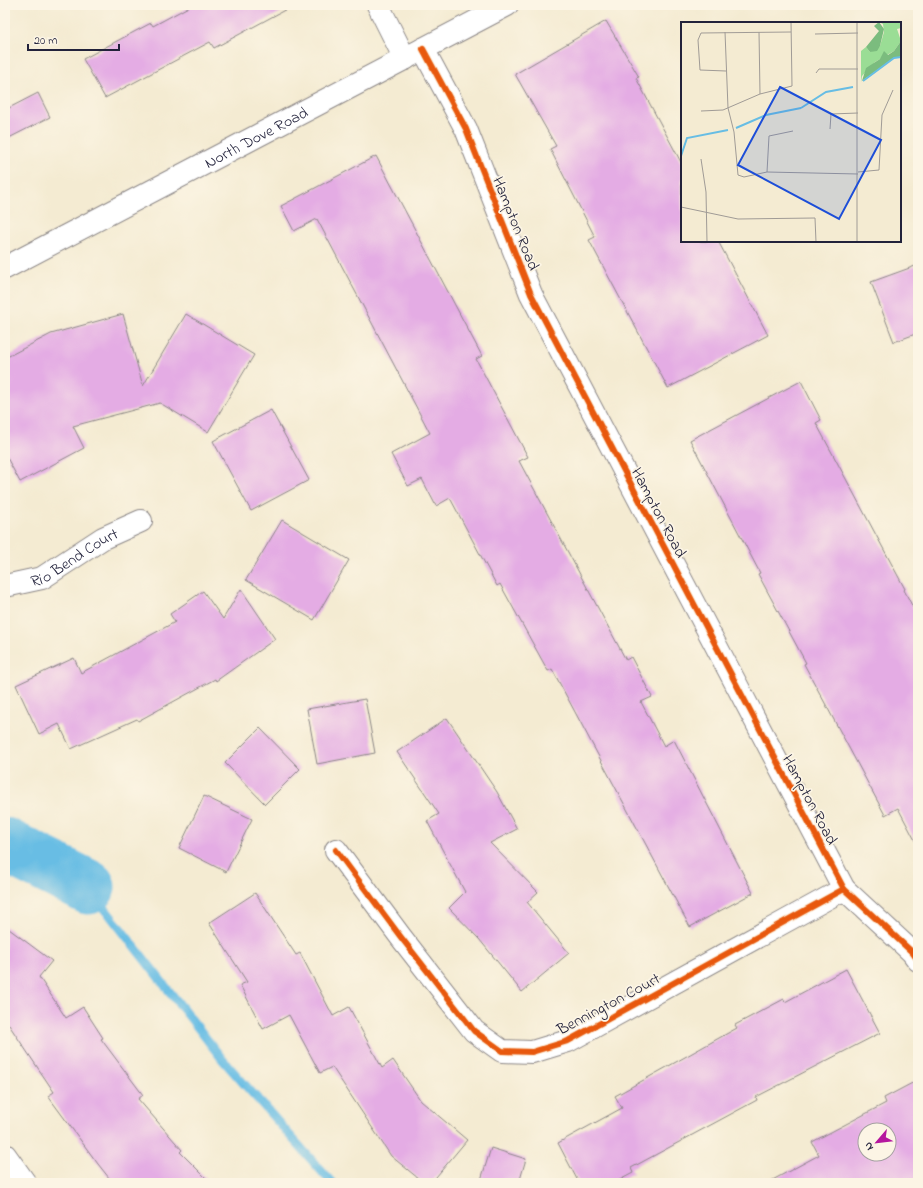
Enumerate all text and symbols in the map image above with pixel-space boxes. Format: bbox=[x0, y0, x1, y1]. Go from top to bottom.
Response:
inset map bbox=[681, 22, 901, 242]
scale bar bbox=[28, 26, 119, 52]
text: 20 m bbox=[34, 32, 57, 50]
street label: North Dove Road bbox=[201, 101, 313, 175]
street label: Hampton Road bbox=[485, 173, 545, 274]
street label: Hampton Road bbox=[624, 463, 692, 562]
street label: Rio Bend Court bbox=[29, 523, 123, 594]
street label: Hampton Road bbox=[775, 750, 843, 849]
street label: Bennington Court bbox=[552, 967, 665, 1043]
north arrow bbox=[857, 1122, 897, 1162]
text: N bbox=[860, 1139, 878, 1153]

